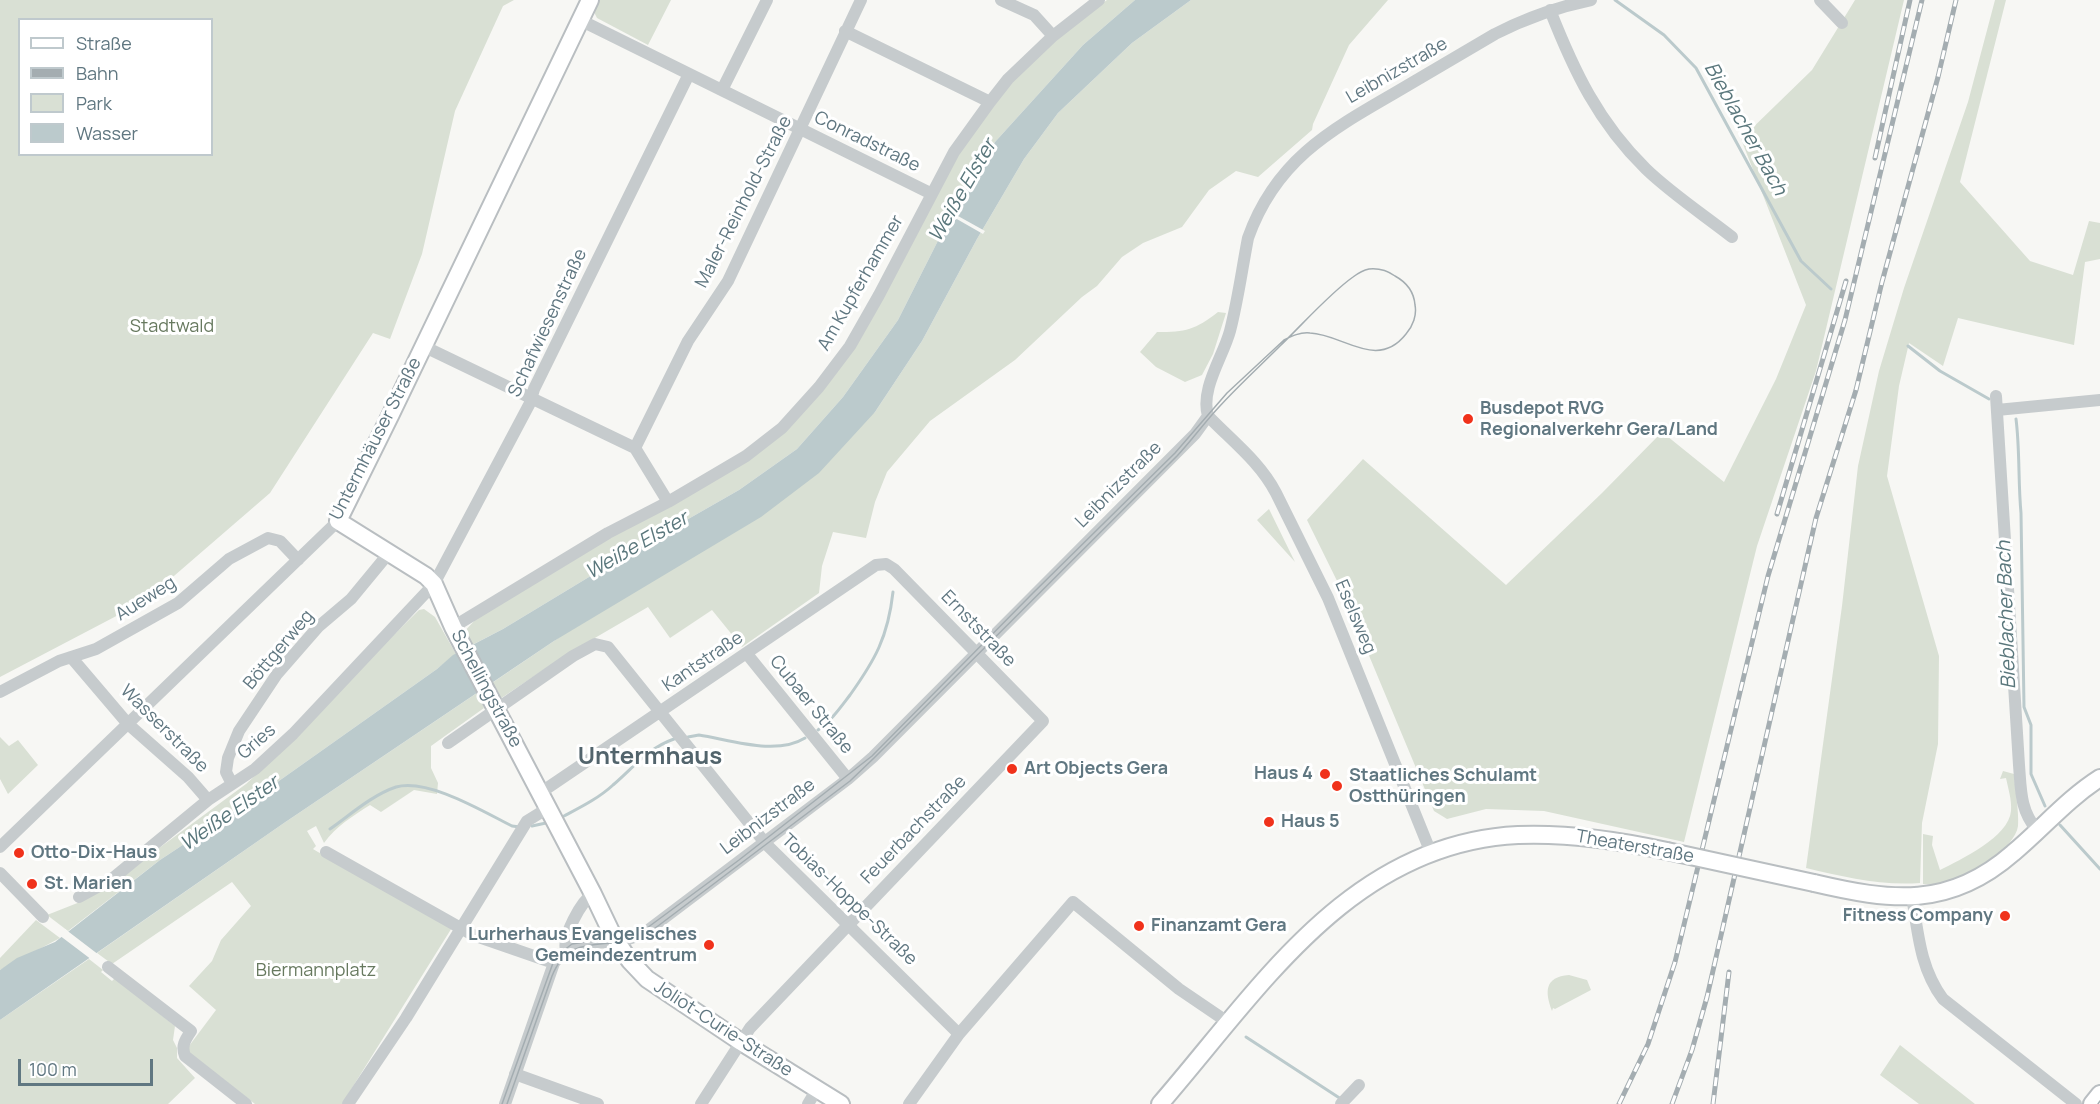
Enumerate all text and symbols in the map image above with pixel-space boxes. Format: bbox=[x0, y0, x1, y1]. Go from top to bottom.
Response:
legend bbox=[18, 18, 213, 156]
text: Straße bbox=[76, 31, 132, 55]
street label: Leibnizstraße bbox=[1343, 33, 1451, 109]
water label: Bieblacher Bach bbox=[1699, 58, 1791, 200]
text: Bahn bbox=[76, 61, 118, 85]
text: Park bbox=[76, 91, 112, 115]
street label: Conradstraße bbox=[811, 107, 923, 177]
street label: Maler-Reinhold-Straße bbox=[691, 112, 797, 292]
text: Wasser bbox=[76, 121, 138, 145]
water label: Weiße Elster bbox=[924, 135, 1002, 247]
street label: Am Kupferhammer bbox=[813, 211, 909, 355]
street label: Schafwiesenstraße bbox=[504, 245, 592, 401]
park label: Stadtwald bbox=[130, 316, 214, 338]
street label: Untermhäuser Straße bbox=[326, 354, 426, 524]
place label: Busdepot RVG Regionalverkehr Gera/Land bbox=[1480, 398, 1718, 440]
marker: Busdepot RVG Regionalverkehr Gera/Land bbox=[1461, 412, 1475, 426]
street label: Leibnizstraße bbox=[1071, 437, 1167, 533]
water label: Weiße Elster bbox=[581, 507, 693, 585]
water label: Bieblacher Bach bbox=[1992, 540, 2022, 690]
street label: Aueweg bbox=[112, 572, 180, 626]
street label: Eselsweg bbox=[1330, 577, 1380, 657]
street label: Ernststraße bbox=[936, 586, 1020, 672]
street label: Böttgerweg bbox=[239, 606, 319, 694]
street label: Schellingstraße bbox=[446, 626, 526, 752]
street label: Kantstraße bbox=[659, 627, 747, 697]
street label: Cubaer Straße bbox=[765, 651, 857, 759]
street label: Wasserstraße bbox=[115, 680, 213, 778]
street label: Gries bbox=[234, 720, 280, 764]
district label: Untermhaus bbox=[578, 743, 722, 771]
place label: Art Objects Gera bbox=[1024, 758, 1168, 780]
marker: Art Objects Gera bbox=[1005, 762, 1019, 776]
place label: Haus 4 bbox=[1254, 763, 1313, 785]
place label: Staatliches Schulamt Ostthüringen bbox=[1349, 765, 1537, 808]
marker: Haus 4 bbox=[1318, 767, 1332, 781]
water label: Weiße Elster bbox=[176, 771, 284, 857]
street label: Feuerbachstraße bbox=[857, 771, 971, 889]
street label: Leibnizstraße bbox=[716, 774, 820, 860]
marker: Staatliches Schulamt Ostthüringen bbox=[1330, 779, 1344, 793]
place label: Haus 5 bbox=[1281, 811, 1340, 833]
marker: Haus 5 bbox=[1262, 815, 1276, 829]
street label: Theaterstraße bbox=[1574, 826, 1696, 868]
street label: Tobias-Hoppe-Straße bbox=[777, 830, 921, 970]
place label: Otto-Dix-Haus bbox=[31, 842, 157, 864]
marker: Otto-Dix-Haus bbox=[12, 846, 26, 860]
place label: St. Marien bbox=[44, 873, 133, 895]
marker: St. Marien bbox=[25, 877, 39, 891]
place label: Fitness Company bbox=[1843, 905, 1993, 927]
marker: Fitness Company bbox=[1998, 909, 2012, 923]
place label: Finanzamt Gera bbox=[1151, 915, 1287, 937]
marker: Finanzamt Gera bbox=[1132, 919, 1146, 933]
place label: Lurherhaus Evangelisches Gemeindezentrum bbox=[468, 924, 697, 966]
marker: Lurherhaus Evangelisches Gemeindezentrum bbox=[702, 938, 716, 952]
park label: Biermannplatz bbox=[256, 960, 376, 982]
street label: Joliot-Curie-Straße bbox=[650, 976, 796, 1082]
scale bar bbox=[21, 1047, 156, 1085]
text: 100 m bbox=[29, 1057, 77, 1081]

